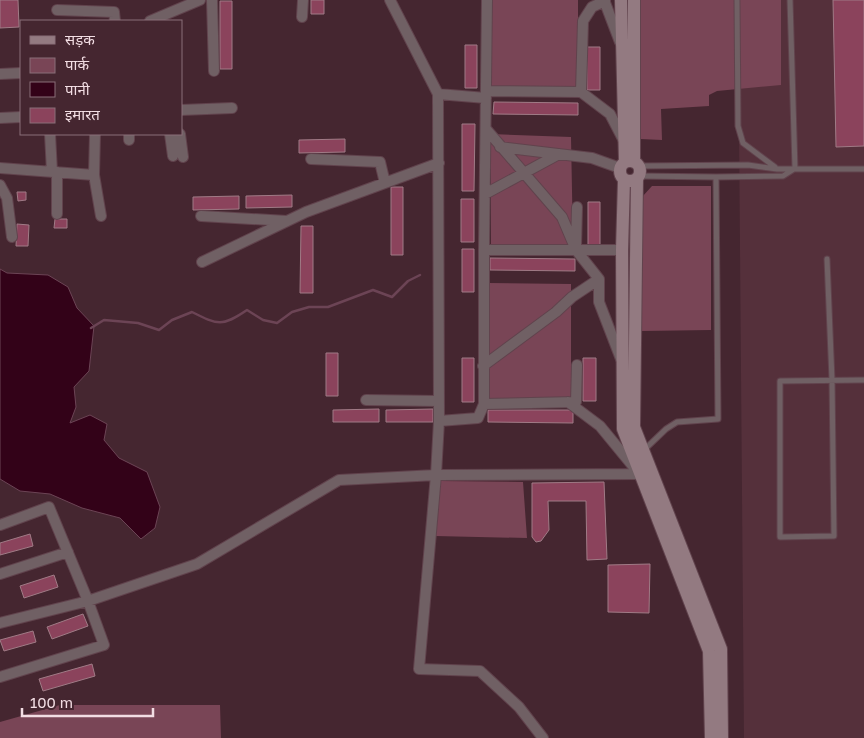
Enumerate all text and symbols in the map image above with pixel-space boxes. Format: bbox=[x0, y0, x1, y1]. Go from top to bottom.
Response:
legend bbox=[20, 20, 182, 135]
text: सड़क bbox=[65, 30, 95, 48]
text: पार्क bbox=[65, 55, 89, 73]
text: पानी bbox=[65, 80, 91, 98]
text: इमारत bbox=[65, 105, 100, 123]
scale bar bbox=[22, 686, 154, 718]
text: 100 m bbox=[30, 693, 73, 711]

